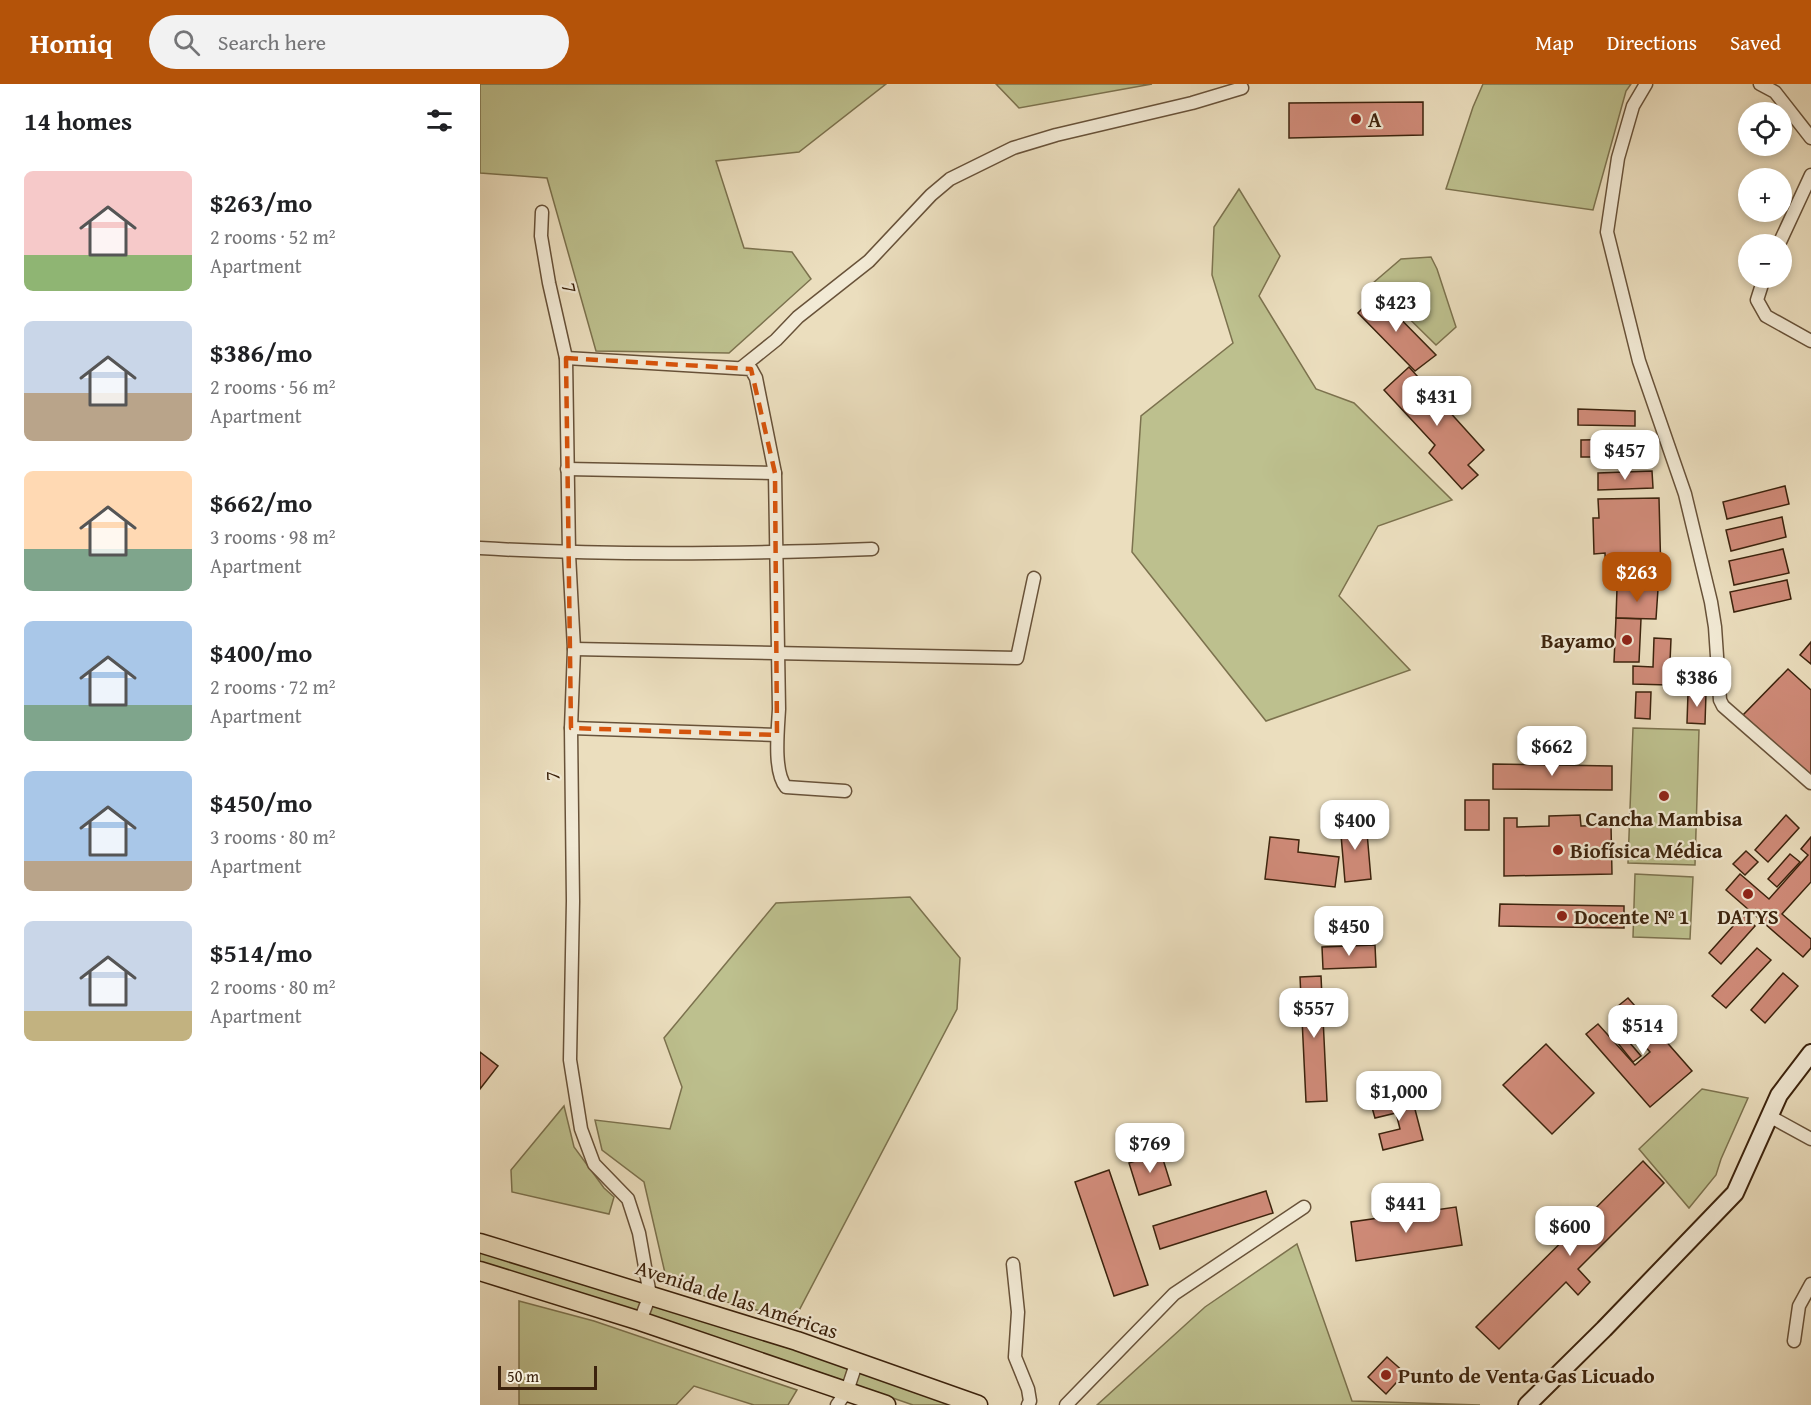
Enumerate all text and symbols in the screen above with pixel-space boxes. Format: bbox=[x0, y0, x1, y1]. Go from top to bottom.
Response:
search box bbox=[149, 15, 569, 69]
text: Homiq bbox=[30, 22, 113, 63]
icon: search bbox=[170, 26, 203, 59]
text: Search here bbox=[218, 26, 326, 58]
text: Map bbox=[1535, 27, 1574, 58]
text: Directions bbox=[1607, 27, 1697, 58]
text: Saved bbox=[1730, 27, 1781, 58]
text: 14 homes bbox=[24, 101, 132, 140]
map controls bbox=[1738, 102, 1792, 288]
button: locate bbox=[1738, 102, 1792, 156]
icon: filters bbox=[423, 104, 456, 137]
place label: A bbox=[1368, 104, 1382, 135]
marker: A bbox=[1349, 112, 1363, 126]
button: + bbox=[1738, 168, 1792, 222]
text: $263/mo bbox=[210, 183, 312, 222]
icon: home bbox=[72, 195, 144, 267]
text: 2 rooms · 52 m² bbox=[210, 222, 336, 251]
button: − bbox=[1738, 234, 1792, 288]
text: Apartment bbox=[210, 251, 302, 280]
street label: 7 bbox=[554, 280, 586, 296]
pin: $423 bbox=[1360, 282, 1432, 333]
text: $423 bbox=[1375, 287, 1417, 316]
text: $386/mo bbox=[210, 333, 312, 372]
icon: home bbox=[72, 345, 144, 417]
text: 2 rooms · 56 m² bbox=[210, 372, 336, 401]
pin: $431 bbox=[1401, 376, 1473, 427]
text: $431 bbox=[1416, 381, 1458, 410]
text: Apartment bbox=[210, 401, 302, 430]
pin: $457 bbox=[1589, 430, 1661, 481]
text: $457 bbox=[1604, 435, 1646, 464]
text: $662/mo bbox=[210, 483, 312, 522]
icon: home bbox=[72, 495, 144, 567]
text: 3 rooms · 98 m² bbox=[210, 522, 336, 551]
text: Apartment bbox=[210, 551, 302, 580]
pin: $263 bbox=[1601, 552, 1673, 603]
text: $263 bbox=[1616, 557, 1658, 586]
place label: Bayamo bbox=[1541, 625, 1615, 656]
text: $400/mo bbox=[210, 633, 312, 672]
marker: Bayamo bbox=[1620, 633, 1634, 647]
icon: home bbox=[72, 645, 144, 717]
pin: $386 bbox=[1661, 657, 1733, 708]
text: $386 bbox=[1676, 662, 1718, 691]
text: 2 rooms · 72 m² bbox=[210, 672, 336, 701]
text: Apartment bbox=[210, 701, 302, 730]
pin: $662 bbox=[1516, 726, 1588, 777]
text: $662 bbox=[1531, 731, 1573, 760]
street label: 7 bbox=[536, 771, 568, 781]
text: $450/mo bbox=[210, 783, 312, 822]
marker: Cancha Mambisa bbox=[1657, 789, 1671, 803]
icon: home bbox=[72, 795, 144, 867]
pin: $400 bbox=[1319, 800, 1391, 851]
place label: Cancha Mambisa bbox=[1586, 803, 1743, 834]
text: $400 bbox=[1334, 805, 1376, 834]
text: 3 rooms · 80 m² bbox=[210, 822, 336, 851]
place label: Biofísica Médica bbox=[1570, 835, 1723, 866]
marker: Biofísica Médica bbox=[1551, 843, 1565, 857]
text: Apartment bbox=[210, 851, 302, 880]
marker: DATYS bbox=[1741, 887, 1755, 901]
place label: Docente Nº 1 bbox=[1574, 901, 1690, 932]
place label: DATYS bbox=[1717, 901, 1779, 932]
pin: $450 bbox=[1313, 906, 1385, 957]
marker: Docente Nº 1 bbox=[1555, 909, 1569, 923]
text: $450 bbox=[1328, 911, 1370, 940]
text: $514/mo bbox=[210, 933, 312, 972]
icon: home bbox=[72, 945, 144, 1017]
text: 2 rooms · 80 m² bbox=[210, 972, 336, 1001]
pin: $557 bbox=[1278, 988, 1350, 1039]
text: $557 bbox=[1293, 993, 1335, 1022]
text: Apartment bbox=[210, 1001, 302, 1030]
pin: $514 bbox=[1607, 1005, 1679, 1056]
text: $514 bbox=[1622, 1010, 1664, 1039]
pin: $1,000 bbox=[1350, 1071, 1448, 1122]
text: $1,000 bbox=[1370, 1076, 1428, 1105]
pin: $769 bbox=[1114, 1123, 1186, 1174]
text: $769 bbox=[1129, 1128, 1171, 1157]
pin: $441 bbox=[1370, 1183, 1442, 1234]
text: $441 bbox=[1385, 1188, 1427, 1217]
pin: $600 bbox=[1534, 1206, 1606, 1257]
text: $600 bbox=[1549, 1211, 1591, 1240]
street label: Avenida de las Américas bbox=[632, 1252, 842, 1346]
place label: Punto de Venta Gas Licuado bbox=[1398, 1360, 1655, 1391]
scale bar bbox=[498, 1363, 597, 1390]
text: 50 m bbox=[507, 1364, 539, 1388]
marker: Punto de Venta Gas Licuado bbox=[1379, 1368, 1393, 1382]

